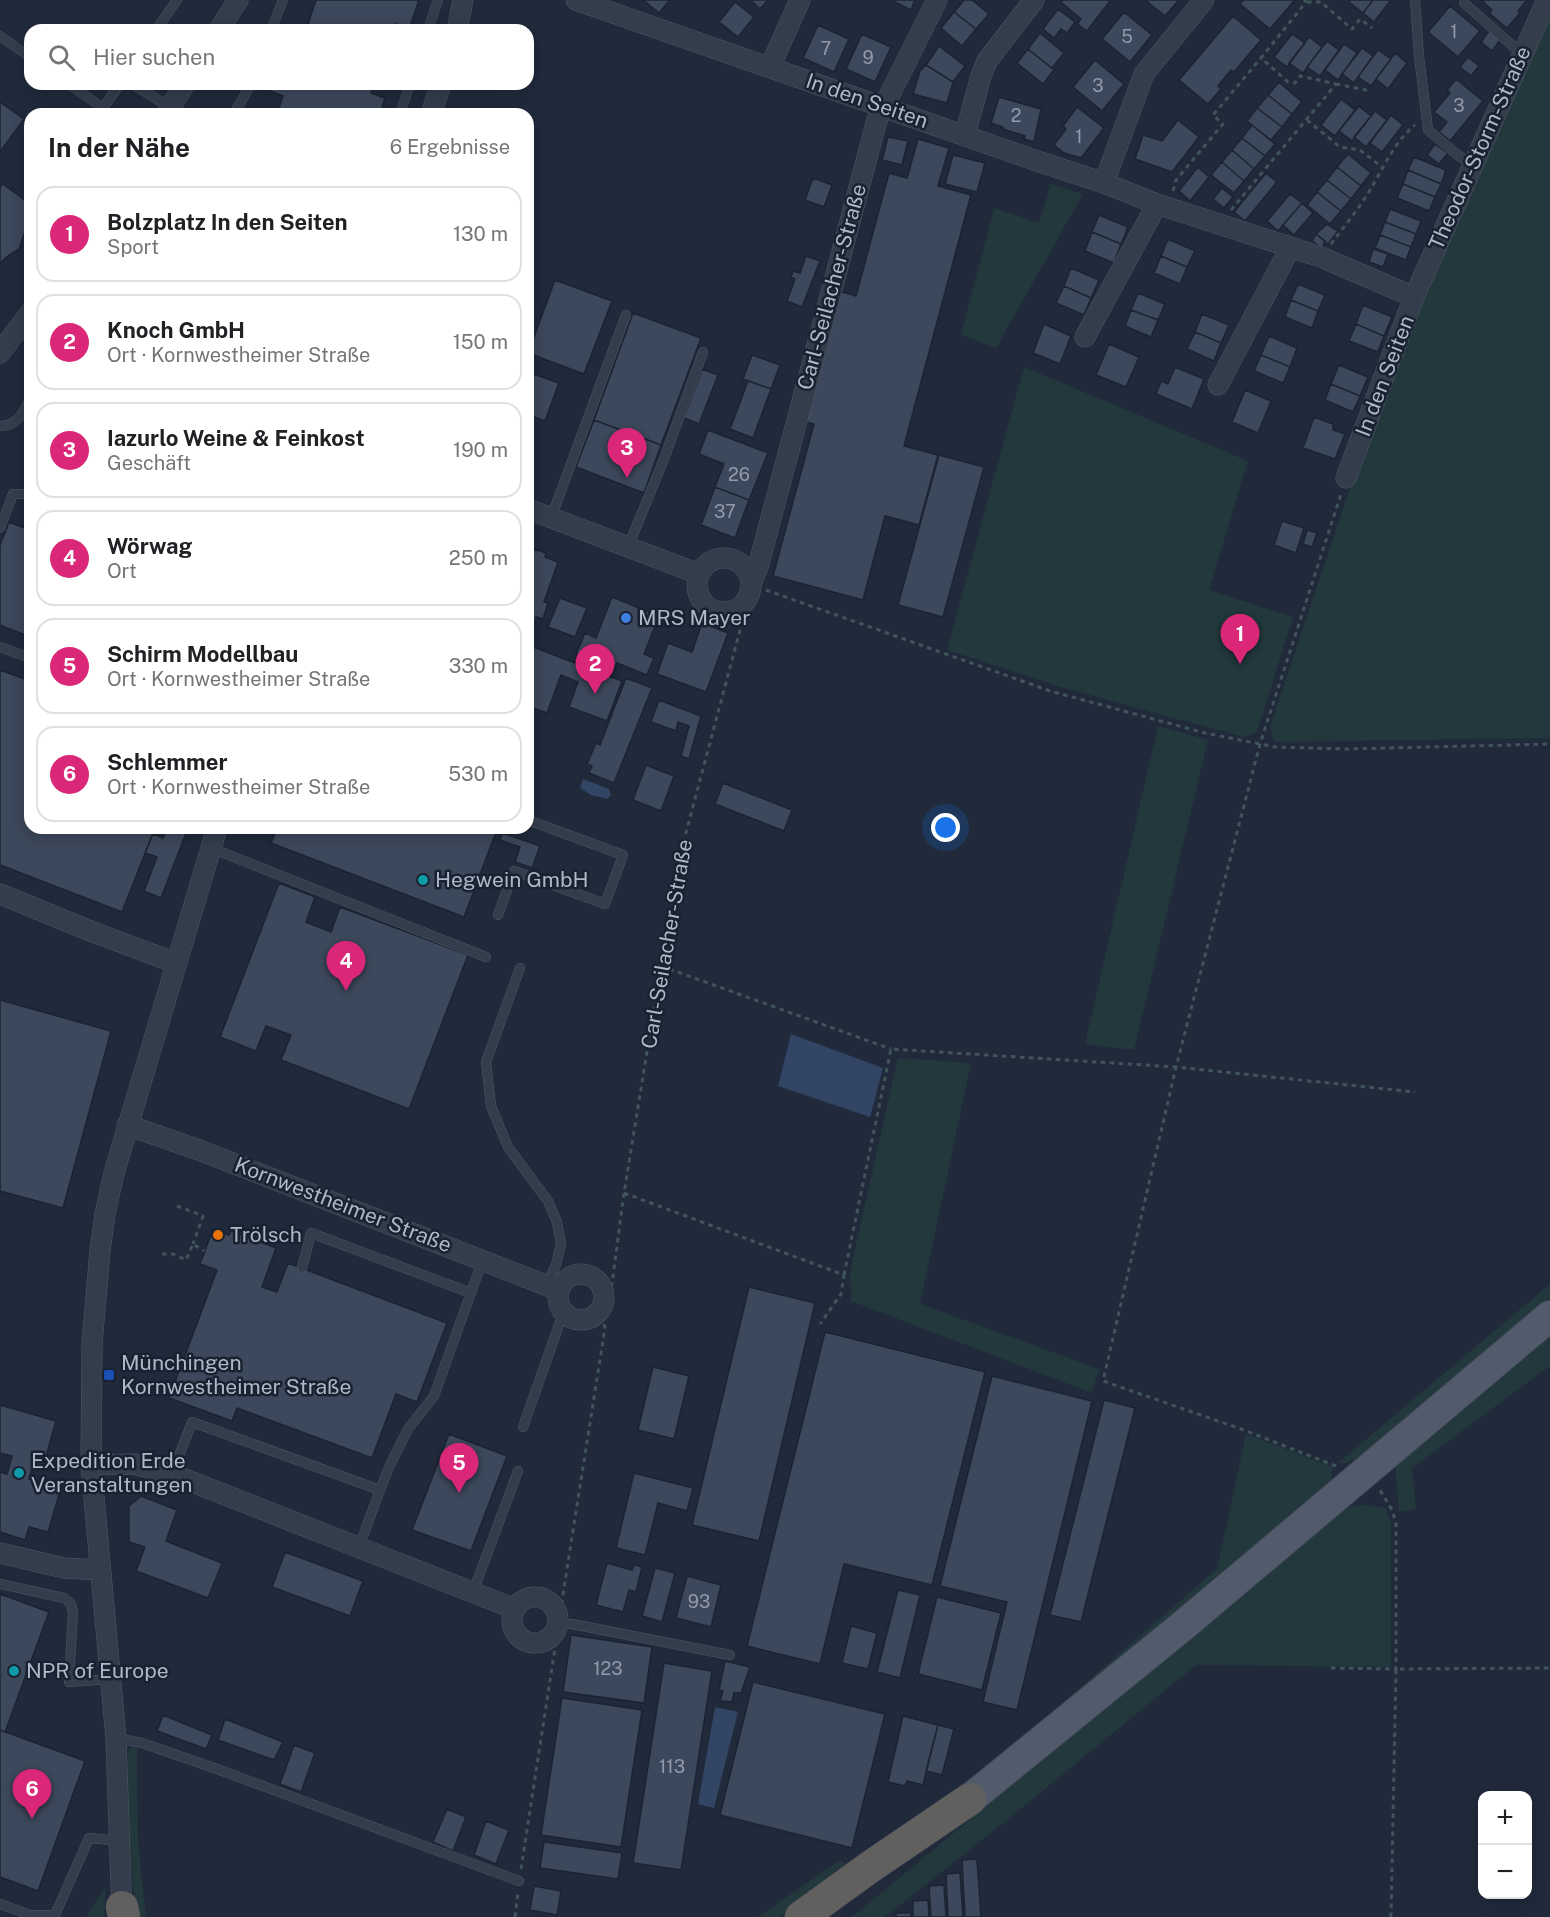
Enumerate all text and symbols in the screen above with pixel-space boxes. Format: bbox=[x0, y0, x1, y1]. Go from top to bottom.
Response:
house number: 1 bbox=[1450, 21, 1458, 42]
search box bbox=[24, 24, 534, 90]
house number: 5 bbox=[1121, 26, 1133, 47]
house number: 7 bbox=[821, 38, 831, 59]
icon: search bbox=[45, 41, 78, 74]
street label: Theodor-Storm-Straße bbox=[1423, 42, 1536, 253]
text: Hier suchen bbox=[93, 44, 215, 70]
house number: 9 bbox=[862, 47, 874, 68]
street label: In den Seiten bbox=[803, 68, 932, 133]
house number: 3 bbox=[1092, 75, 1104, 96]
house number: 3 bbox=[1453, 95, 1465, 116]
house number: 2 bbox=[1011, 105, 1021, 126]
house number: 1 bbox=[1075, 126, 1083, 147]
text: In der Nähe bbox=[48, 132, 190, 163]
text: 6 Ergebnisse bbox=[390, 135, 510, 159]
street label: Carl-Seilacher-Straße bbox=[792, 181, 871, 393]
text: Bolzplatz In den Seiten bbox=[107, 209, 348, 235]
text: 1 bbox=[65, 222, 74, 246]
text: 130 m bbox=[453, 222, 508, 246]
text: Sport bbox=[107, 235, 159, 259]
street label: In den Seiten bbox=[1350, 312, 1419, 440]
text: Knoch GmbH bbox=[107, 317, 245, 343]
text: 2 bbox=[63, 330, 76, 354]
text: 150 m bbox=[453, 330, 508, 354]
text: Ort · Kornwestheimer Straße bbox=[107, 343, 370, 367]
text: Iazurlo Weine & Feinkost bbox=[107, 425, 365, 451]
pin: 3 bbox=[608, 428, 646, 478]
text: 3 bbox=[63, 438, 76, 462]
text: 190 m bbox=[453, 438, 508, 462]
text: Geschäft bbox=[107, 451, 191, 475]
house number: 26 bbox=[728, 464, 750, 485]
house number: 37 bbox=[714, 501, 736, 522]
text: Wörwag bbox=[107, 533, 192, 559]
text: 4 bbox=[63, 546, 76, 570]
text: 250 m bbox=[449, 546, 508, 570]
text: Ort bbox=[107, 559, 137, 583]
place label: MRS Mayer bbox=[638, 605, 750, 630]
marker: MRS Mayer bbox=[619, 611, 633, 625]
pin: 1 bbox=[1220, 614, 1260, 664]
text: Schirm Modellbau bbox=[107, 641, 298, 667]
pin: 2 bbox=[576, 644, 614, 694]
text: 5 bbox=[63, 654, 76, 678]
text: 330 m bbox=[449, 654, 508, 678]
text: Ort · Kornwestheimer Straße bbox=[107, 667, 370, 691]
text: Schlemmer bbox=[107, 749, 228, 775]
text: 6 bbox=[63, 762, 76, 786]
text: 530 m bbox=[448, 762, 508, 786]
text: Ort · Kornwestheimer Straße bbox=[107, 775, 370, 799]
your location bbox=[931, 813, 960, 842]
street label: Carl-Seilacher-Straße bbox=[636, 837, 697, 1051]
place label: Hegwein GmbH bbox=[435, 867, 589, 892]
marker: Hegwein GmbH bbox=[416, 873, 430, 887]
pin: 4 bbox=[326, 942, 366, 991]
street label: Kornwestheimer Straße bbox=[231, 1152, 455, 1257]
place label: Trölsch bbox=[230, 1222, 302, 1247]
marker: Trölsch bbox=[211, 1228, 225, 1242]
place label: Münchingen Kornwestheimer Straße bbox=[121, 1350, 351, 1399]
marker: Münchingen Kornwestheimer Straße bbox=[102, 1368, 116, 1382]
pin: 5 bbox=[440, 1444, 478, 1493]
place label: Expedition Erde Veranstaltungen bbox=[31, 1448, 192, 1497]
marker: Expedition Erde Veranstaltungen bbox=[12, 1466, 26, 1480]
house number: 93 bbox=[688, 1591, 710, 1612]
place label: NPR of Europe bbox=[26, 1658, 169, 1683]
house number: 123 bbox=[593, 1658, 623, 1679]
marker: NPR of Europe bbox=[7, 1664, 21, 1678]
house number: 113 bbox=[659, 1756, 685, 1777]
pin: 6 bbox=[12, 1770, 51, 1819]
map controls bbox=[1478, 1791, 1532, 1899]
button: + bbox=[1478, 1791, 1532, 1845]
button: − bbox=[1478, 1845, 1532, 1899]

